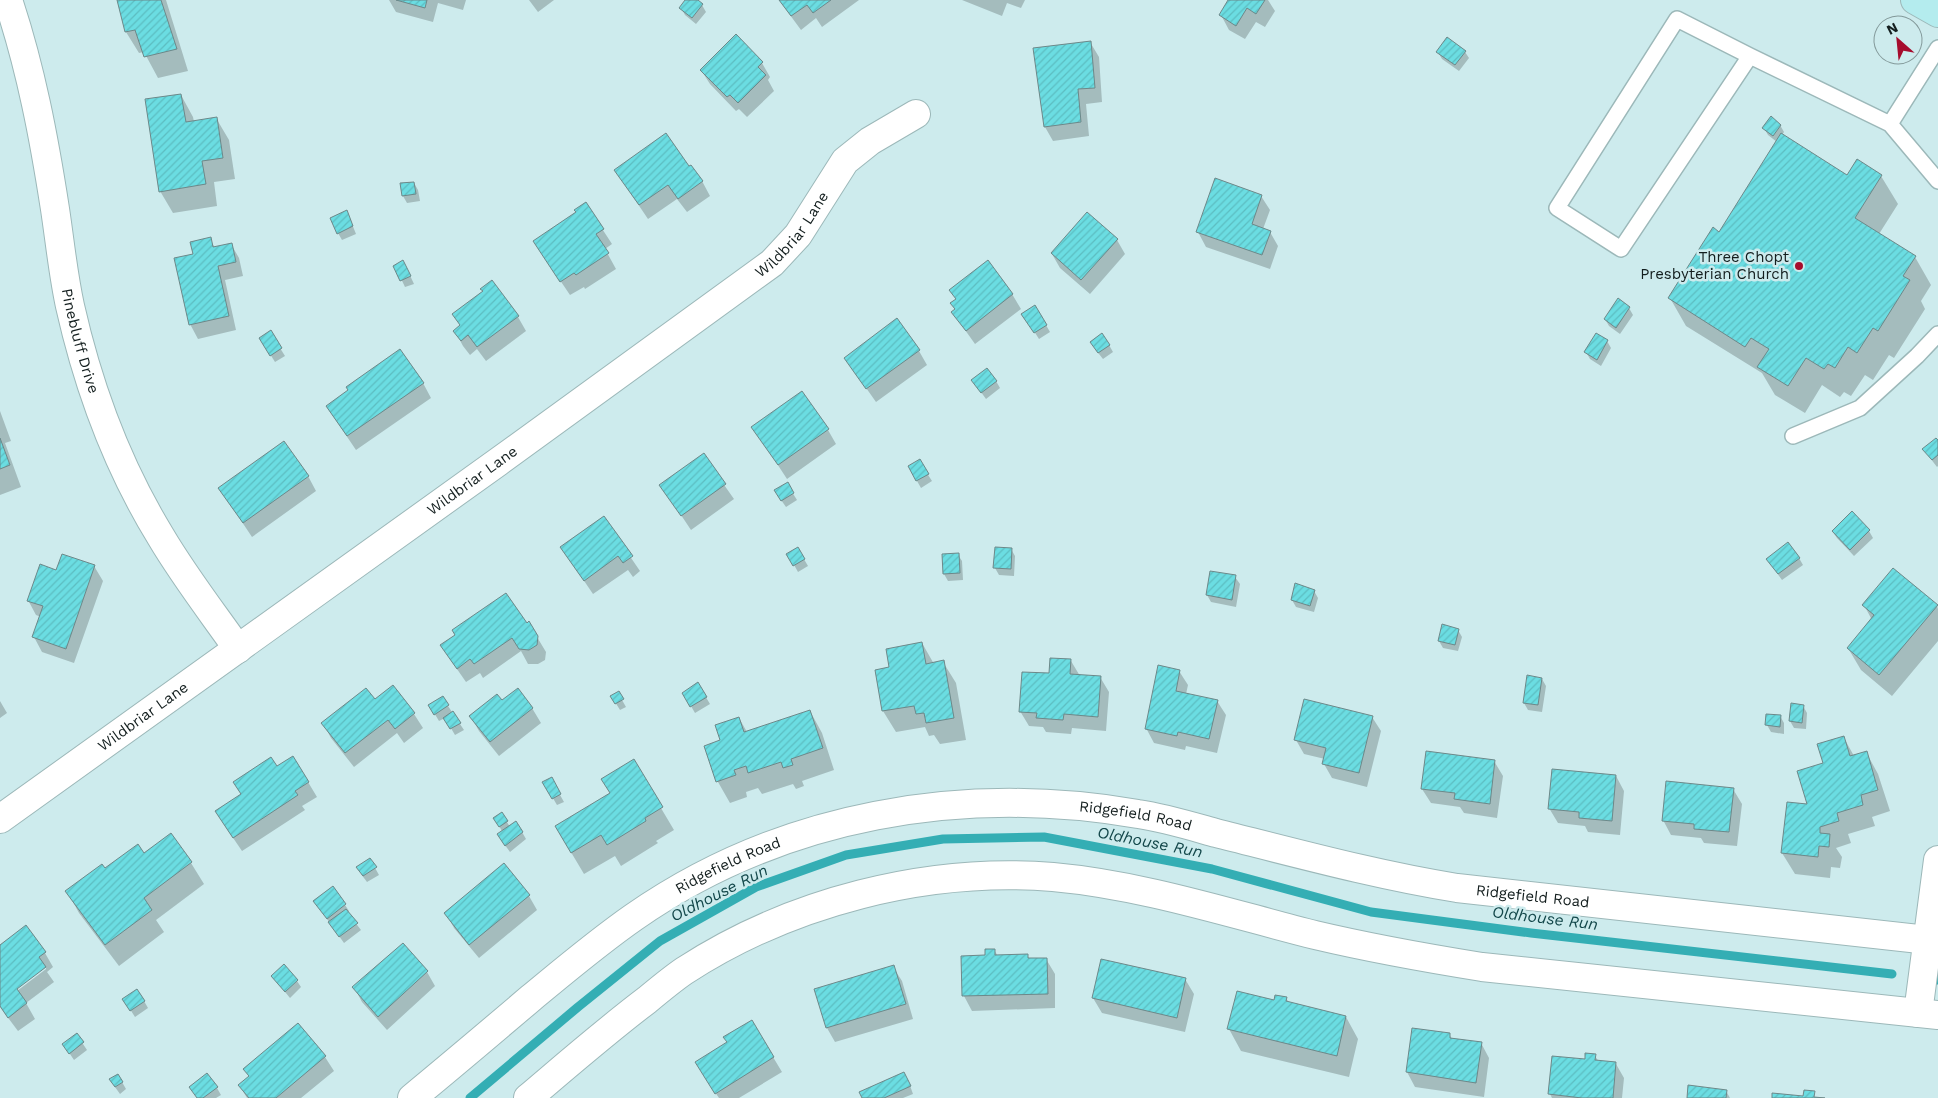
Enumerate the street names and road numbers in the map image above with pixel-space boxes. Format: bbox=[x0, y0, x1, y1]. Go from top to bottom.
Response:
street label: Wildbriar Lane bbox=[752, 188, 832, 281]
street label: Pinebluff Drive bbox=[58, 287, 103, 396]
street label: Wildbriar Lane bbox=[424, 442, 521, 519]
street label: Wildbriar Lane bbox=[94, 678, 192, 755]
street label: Ridgefield Road bbox=[1078, 797, 1194, 835]
street label: Ridgefield Road bbox=[672, 833, 783, 898]
street label: Ridgefield Road bbox=[1475, 881, 1590, 912]

